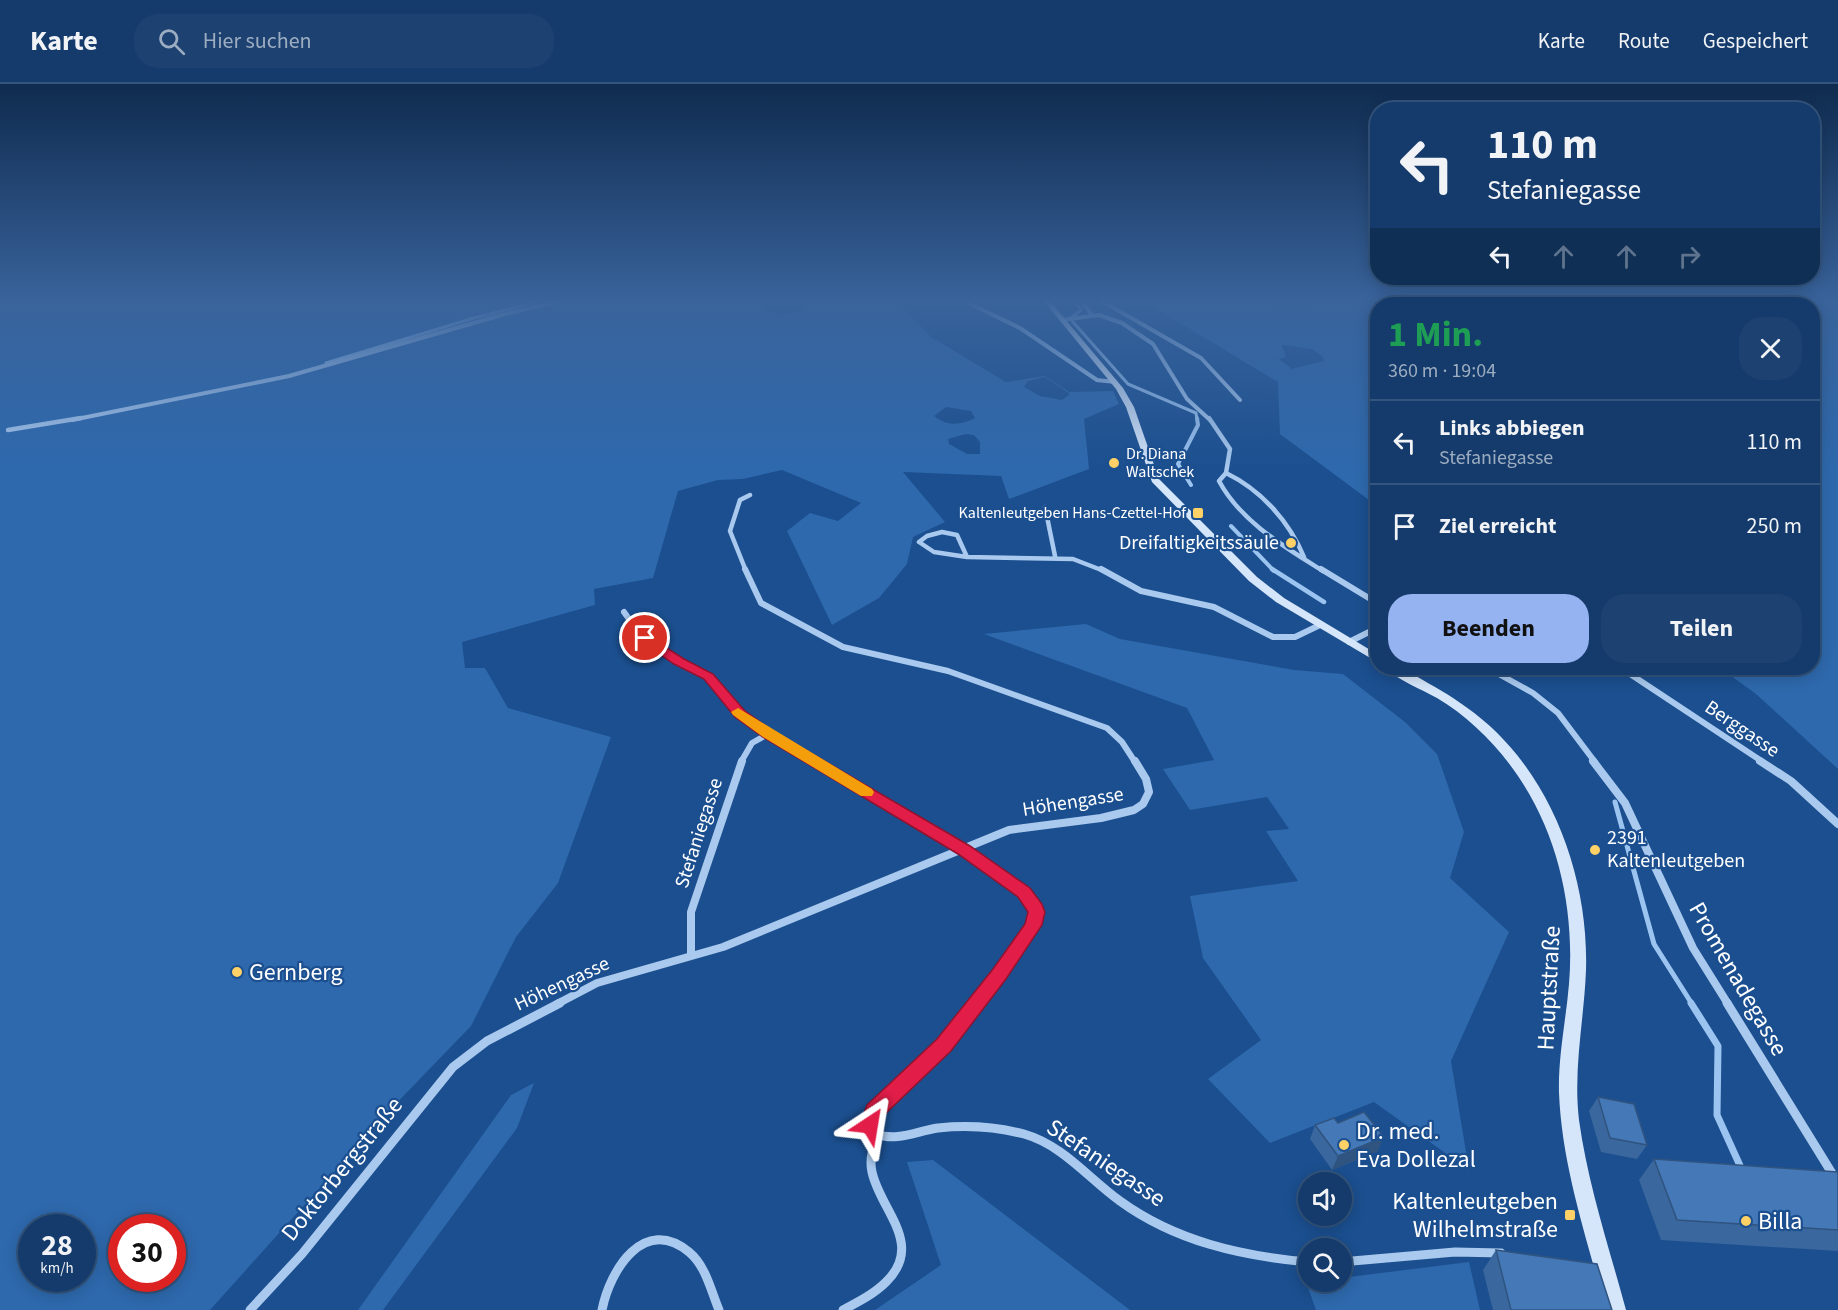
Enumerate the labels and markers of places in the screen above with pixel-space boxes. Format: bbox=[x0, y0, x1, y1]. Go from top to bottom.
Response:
place label: Dr. Diana Waltschek bbox=[1126, 443, 1194, 483]
marker: Dr. Diana Waltschek bbox=[1107, 456, 1121, 470]
place label: Kaltenleutgeben Hans-Czettel-Hof bbox=[959, 502, 1187, 524]
marker: Kaltenleutgeben Hans-Czettel-Hof bbox=[1191, 506, 1205, 520]
place label: Dreifaltigkeitssäule bbox=[1119, 529, 1279, 557]
marker: Dreifaltigkeitssäule bbox=[1284, 536, 1298, 550]
pin bbox=[619, 612, 670, 663]
place label: 2391 Kaltenleutgeben bbox=[1607, 824, 1745, 875]
marker: 2391 Kaltenleutgeben bbox=[1588, 843, 1602, 857]
place label: Gernberg bbox=[249, 955, 343, 990]
marker: Gernberg bbox=[230, 965, 244, 979]
place label: Dr. med. Eva Dollezal bbox=[1356, 1114, 1476, 1177]
marker: Dr. med. Eva Dollezal bbox=[1337, 1138, 1351, 1152]
place label: Kaltenleutgeben Wilhelmstraße bbox=[1392, 1184, 1558, 1247]
place label: Billa bbox=[1758, 1204, 1802, 1239]
marker: Kaltenleutgeben Wilhelmstraße bbox=[1563, 1208, 1577, 1222]
marker: Billa bbox=[1739, 1214, 1753, 1228]

